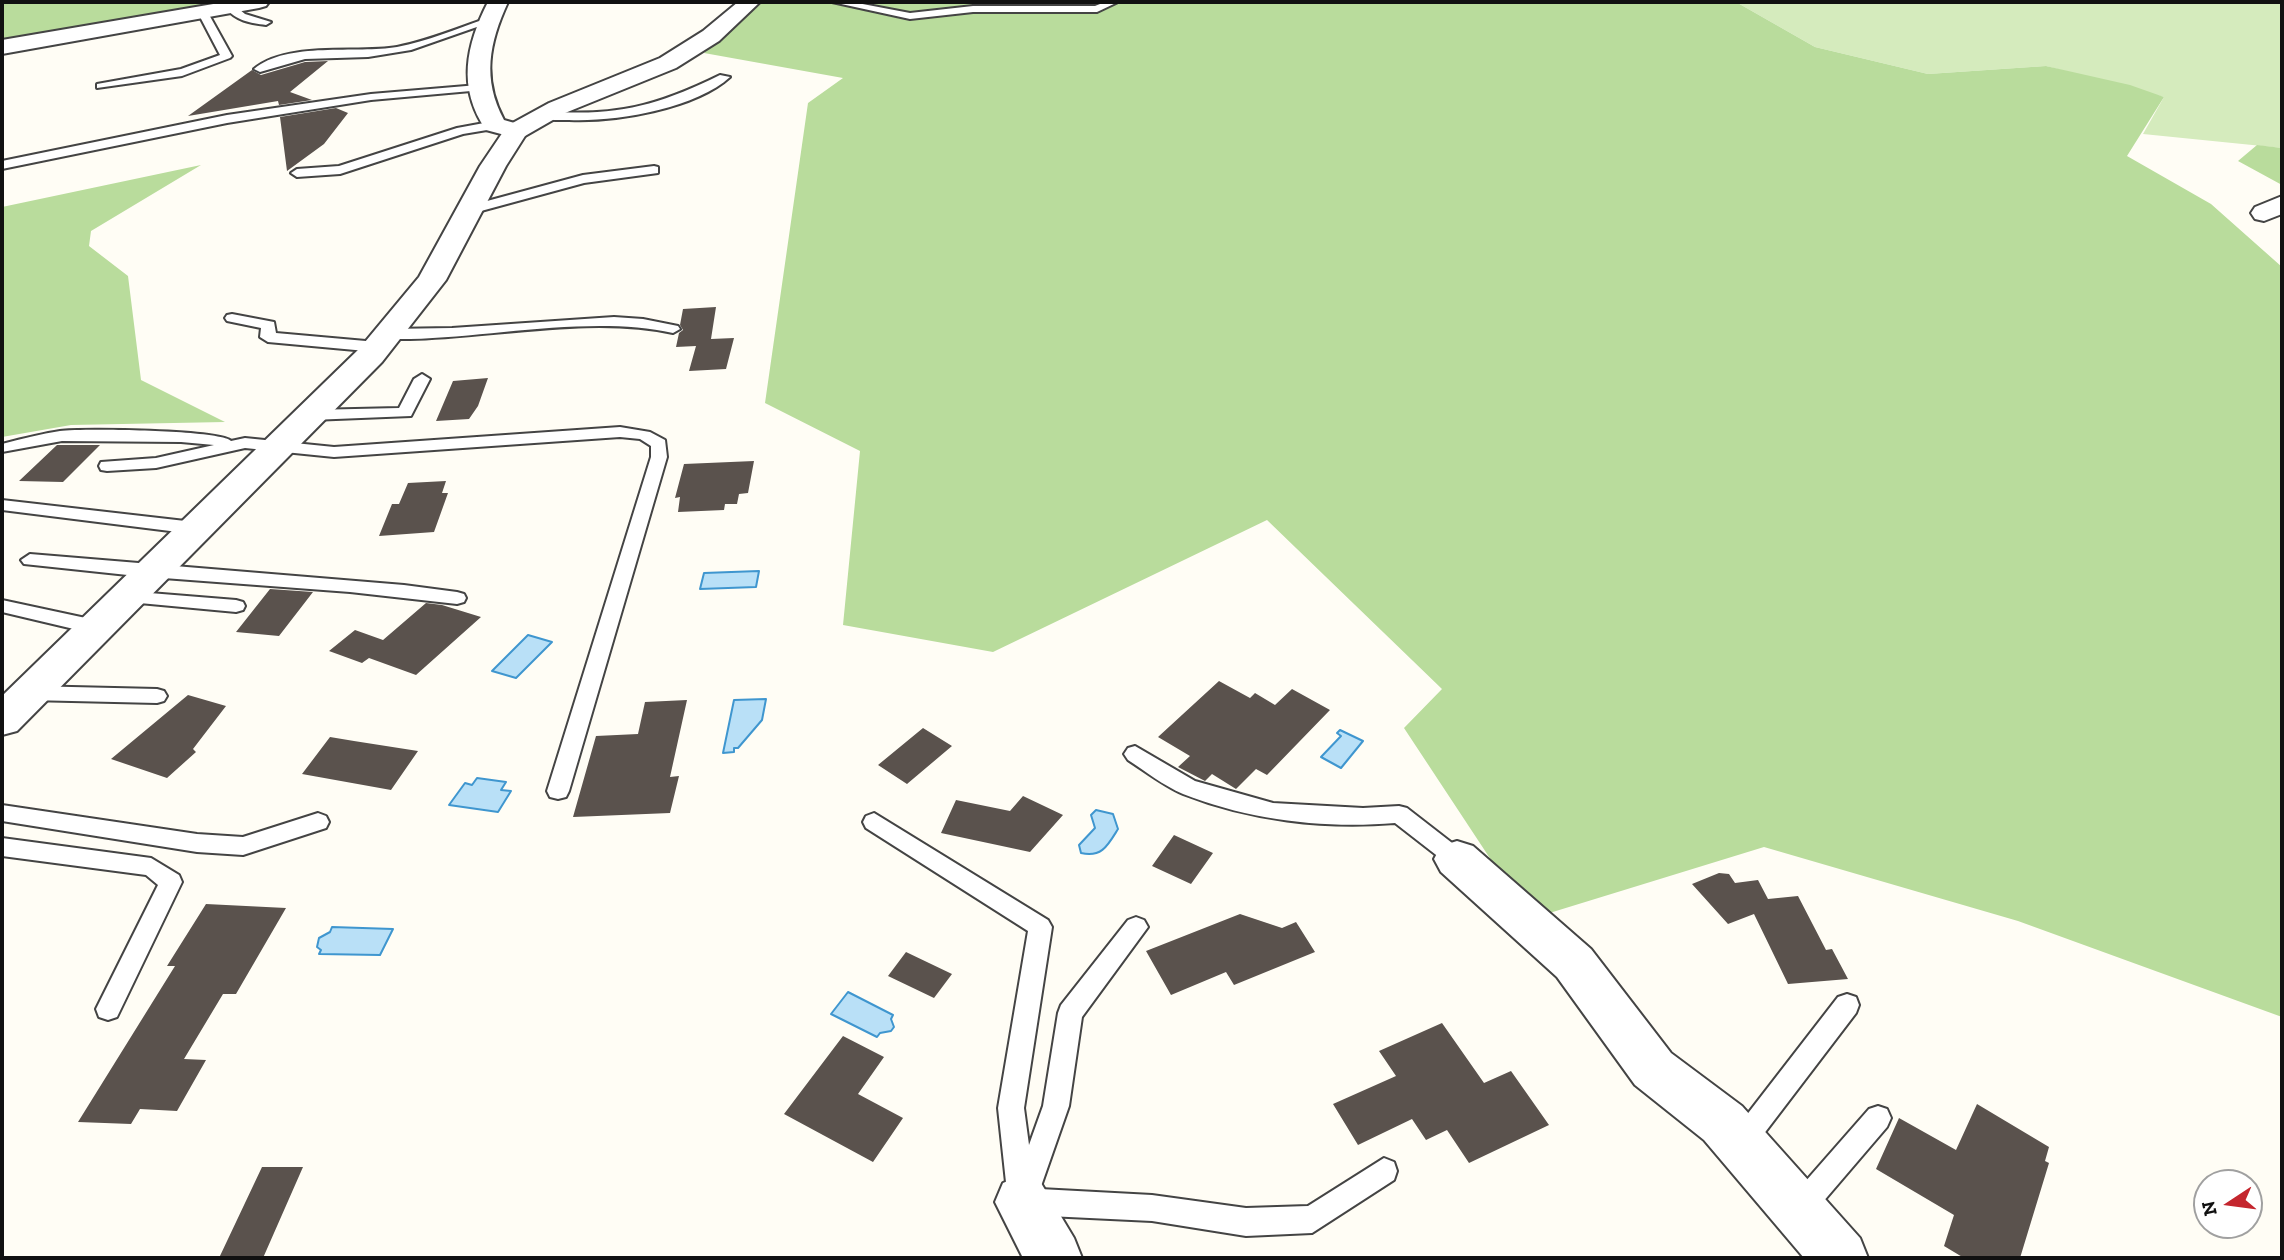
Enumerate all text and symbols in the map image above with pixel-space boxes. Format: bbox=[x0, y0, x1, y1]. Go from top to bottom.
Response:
north arrow bbox=[2193, 1169, 2263, 1239]
text: N bbox=[2196, 1199, 2222, 1218]

